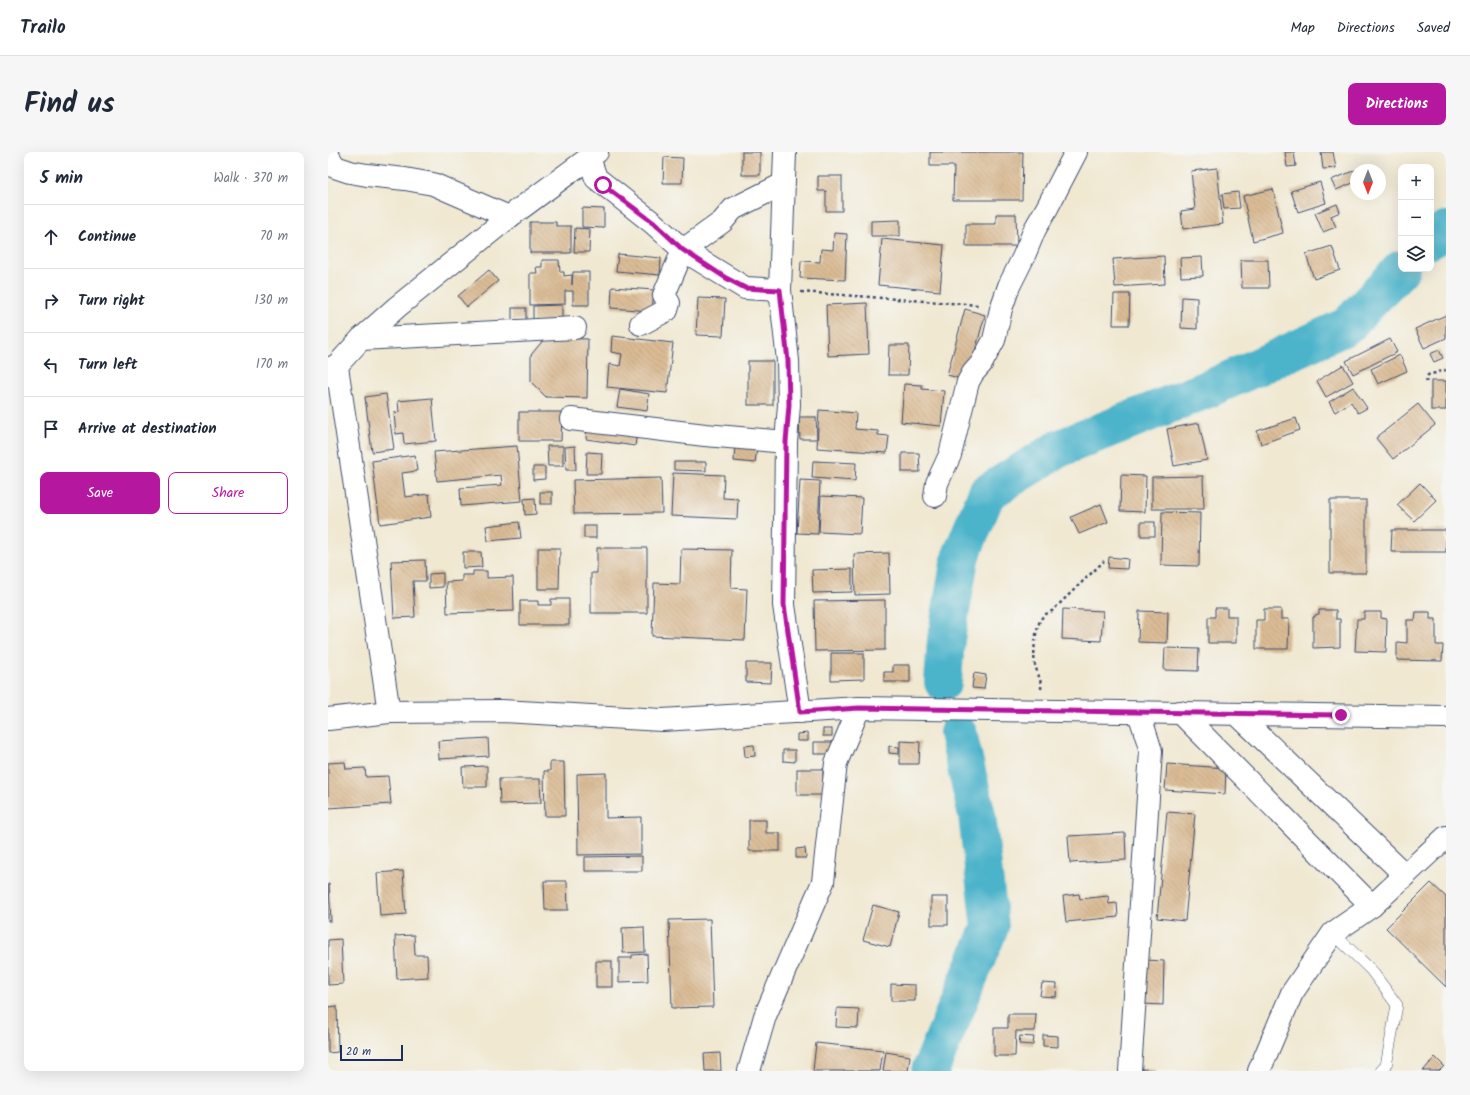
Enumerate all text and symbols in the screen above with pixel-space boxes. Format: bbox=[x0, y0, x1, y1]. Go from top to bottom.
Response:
text: Trailo bbox=[20, 13, 66, 43]
text: Map bbox=[1290, 17, 1315, 39]
text: Directions bbox=[1337, 17, 1395, 39]
text: Saved bbox=[1417, 17, 1450, 39]
text: Find us bbox=[24, 82, 115, 127]
button: Directions bbox=[1348, 83, 1446, 125]
north arrow bbox=[1350, 164, 1386, 200]
map controls bbox=[1398, 164, 1434, 272]
button: + bbox=[1398, 164, 1434, 200]
text: 5 min bbox=[40, 165, 83, 192]
text: Walk · 370 m bbox=[213, 168, 288, 189]
route start bbox=[594, 176, 612, 194]
button: − bbox=[1398, 200, 1434, 236]
text: Continue bbox=[78, 225, 136, 249]
icon: ahead bbox=[40, 226, 62, 248]
text: 70 m bbox=[260, 226, 288, 247]
button: layers bbox=[1398, 236, 1434, 272]
text: Turn right bbox=[78, 289, 145, 313]
icon: right bbox=[40, 290, 62, 312]
text: 130 m bbox=[254, 290, 288, 311]
text: Turn left bbox=[78, 353, 138, 377]
icon: left bbox=[40, 354, 62, 376]
text: 170 m bbox=[256, 354, 288, 375]
text: Arrive at destination bbox=[78, 417, 217, 441]
icon: arrive bbox=[40, 418, 62, 440]
button: Save bbox=[40, 472, 160, 514]
button: Share bbox=[168, 472, 288, 514]
route end bbox=[1332, 706, 1350, 724]
scale bar bbox=[340, 1043, 403, 1062]
text: 20 m bbox=[346, 1043, 371, 1061]

